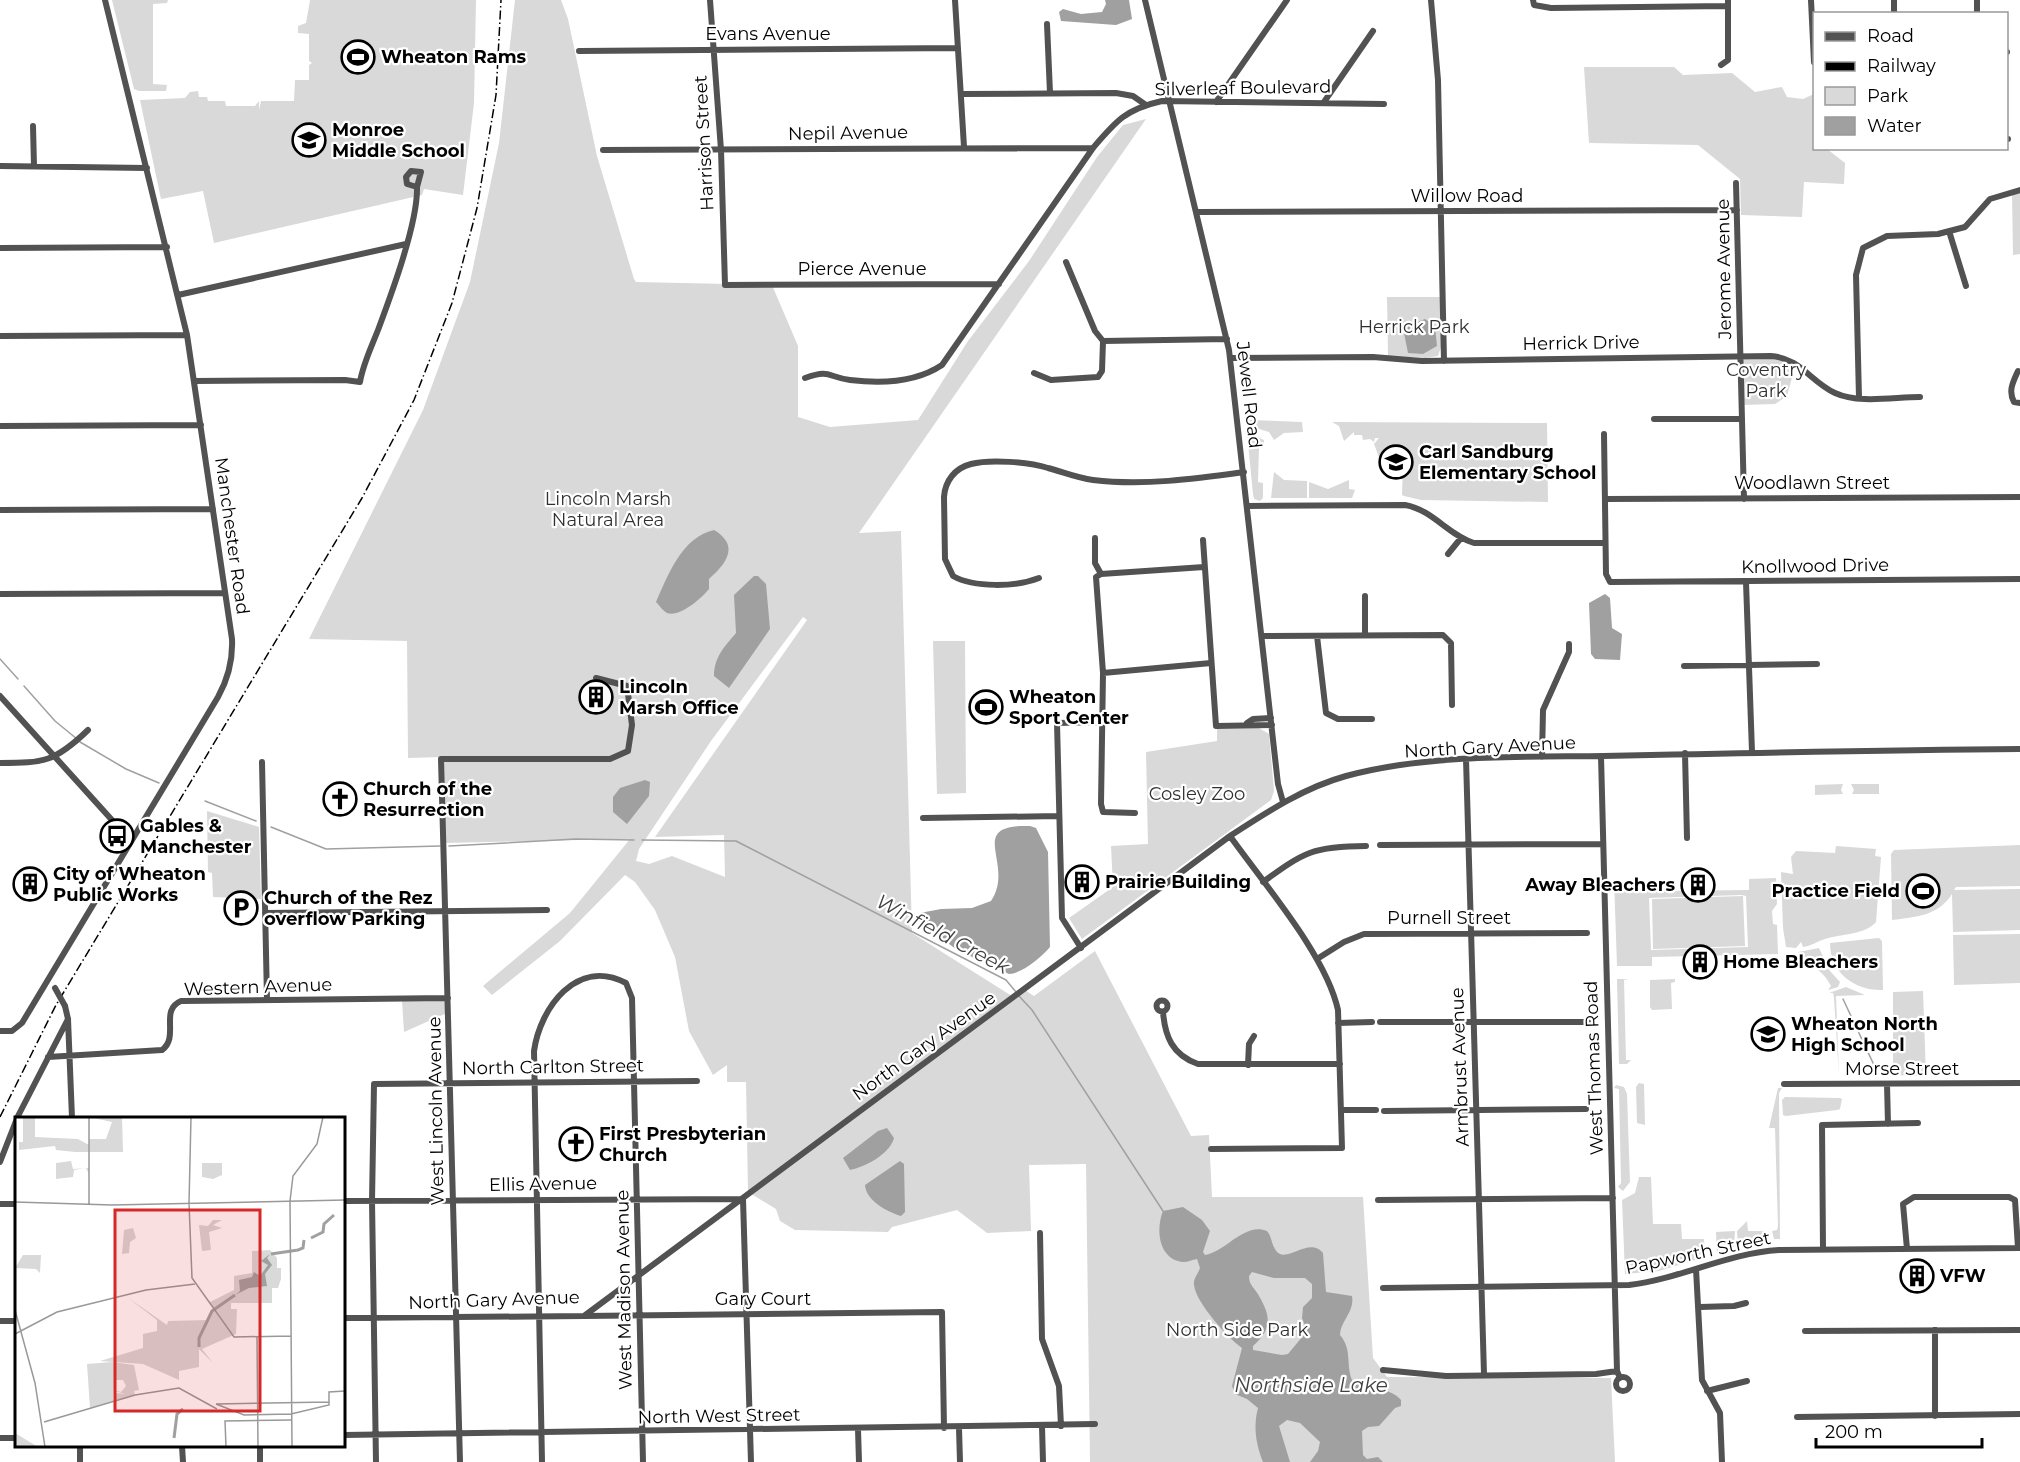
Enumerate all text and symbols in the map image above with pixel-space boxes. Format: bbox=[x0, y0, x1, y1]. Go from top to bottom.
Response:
legend bbox=[1813, 12, 2008, 150]
street label: Evans Avenue bbox=[705, 23, 831, 45]
text: Road bbox=[1867, 25, 1914, 47]
sports icon: Wheaton Rams bbox=[340, 39, 376, 75]
place label: Wheaton Rams bbox=[381, 46, 527, 68]
text: Railway bbox=[1867, 55, 1936, 77]
street label: Harrison Street bbox=[689, 75, 719, 211]
street label: Silverleaf Boulevard bbox=[1154, 75, 1332, 101]
text: Park bbox=[1867, 85, 1908, 107]
text: Water bbox=[1867, 115, 1922, 137]
place label: Monroe Middle School bbox=[332, 119, 465, 162]
street label: Nepil Avenue bbox=[788, 121, 908, 145]
school or university icon: Monroe Middle School bbox=[291, 122, 327, 158]
street label: Willow Road bbox=[1411, 185, 1523, 207]
street label: Jerome Avenue bbox=[1712, 198, 1736, 341]
street label: Pierce Avenue bbox=[797, 258, 927, 280]
park label: Herrick Park bbox=[1358, 316, 1470, 338]
street label: Herrick Drive bbox=[1522, 331, 1640, 355]
street label: Jewell Road bbox=[1231, 339, 1266, 450]
park label: Coventry Park bbox=[1726, 359, 1806, 402]
place label: Carl Sandburg Elementary School bbox=[1419, 441, 1596, 484]
school or university icon: Carl Sandburg Elementary School bbox=[1378, 444, 1414, 480]
street label: Manchester Road bbox=[210, 456, 254, 616]
street label: Woodlawn Street bbox=[1734, 472, 1890, 494]
park label: Lincoln Marsh Natural Area bbox=[545, 488, 671, 531]
street label: Knollwood Drive bbox=[1741, 554, 1889, 578]
place label: Lincoln Marsh Office bbox=[619, 676, 739, 719]
building icon: Lincoln Marsh Office bbox=[578, 679, 614, 715]
place label: Wheaton Sport Center bbox=[1009, 686, 1129, 729]
sports icon: Wheaton Sport Center bbox=[968, 689, 1004, 725]
street label: North Gary Avenue bbox=[1404, 732, 1576, 762]
place label: Church of the Resurrection bbox=[363, 778, 492, 821]
church icon: Church of the Resurrection bbox=[322, 781, 358, 817]
park label: Cosley Zoo bbox=[1149, 783, 1245, 805]
place label: Gables & Manchester bbox=[140, 815, 252, 858]
bus stop icon: Gables & Manchester bbox=[99, 818, 135, 854]
place label: City of Wheaton Public Works bbox=[53, 863, 206, 906]
building icon: Prairie Building bbox=[1064, 864, 1100, 900]
building icon: City of Wheaton Public Works bbox=[12, 866, 48, 902]
building icon: Away Bleachers bbox=[1680, 867, 1716, 903]
place label: Prairie Building bbox=[1105, 871, 1251, 893]
sports icon: Practice Field bbox=[1905, 873, 1941, 909]
place label: Away Bleachers bbox=[1524, 874, 1675, 896]
place label: Practice Field bbox=[1772, 880, 1900, 902]
place label: Church of the Rez overflow Parking bbox=[264, 887, 433, 930]
water label: Winfield Creek bbox=[872, 889, 1015, 980]
parking icon: Church of the Rez overflow Parking bbox=[223, 890, 259, 926]
street label: Purnell Street bbox=[1387, 907, 1511, 929]
building icon: Home Bleachers bbox=[1682, 944, 1718, 980]
place label: Home Bleachers bbox=[1723, 951, 1878, 973]
street label: Western Avenue bbox=[183, 973, 333, 1001]
street label: West Thomas Road bbox=[1580, 980, 1608, 1156]
street label: North Gary Avenue bbox=[848, 987, 1000, 1105]
street label: Armbrust Avenue bbox=[1446, 987, 1474, 1147]
place label: Wheaton North High School bbox=[1791, 1013, 1938, 1056]
street label: West Lincoln Avenue bbox=[423, 1016, 449, 1206]
school or university icon: Wheaton North High School bbox=[1750, 1016, 1786, 1052]
street label: North Carlton Street bbox=[462, 1054, 644, 1080]
street label: Morse Street bbox=[1845, 1058, 1959, 1080]
inset map bbox=[15, 1117, 345, 1447]
place label: First Presbyterian Church bbox=[599, 1123, 766, 1166]
church icon: First Presbyterian Church bbox=[558, 1126, 594, 1162]
street label: Ellis Avenue bbox=[489, 1172, 597, 1196]
street label: West Madison Avenue bbox=[611, 1189, 637, 1390]
street label: Papworth Street bbox=[1623, 1227, 1773, 1279]
building icon: VFW bbox=[1899, 1258, 1935, 1294]
place label: VFW bbox=[1939, 1265, 1986, 1287]
street label: North Gary Avenue bbox=[408, 1286, 580, 1314]
street label: Gary Court bbox=[715, 1288, 811, 1310]
park label: North Side Park bbox=[1166, 1319, 1308, 1341]
water label: Northside Lake bbox=[1234, 1373, 1388, 1397]
street label: North West Street bbox=[637, 1404, 801, 1428]
scale bar bbox=[1816, 1411, 1982, 1449]
text: 200 m bbox=[1825, 1421, 1883, 1443]

